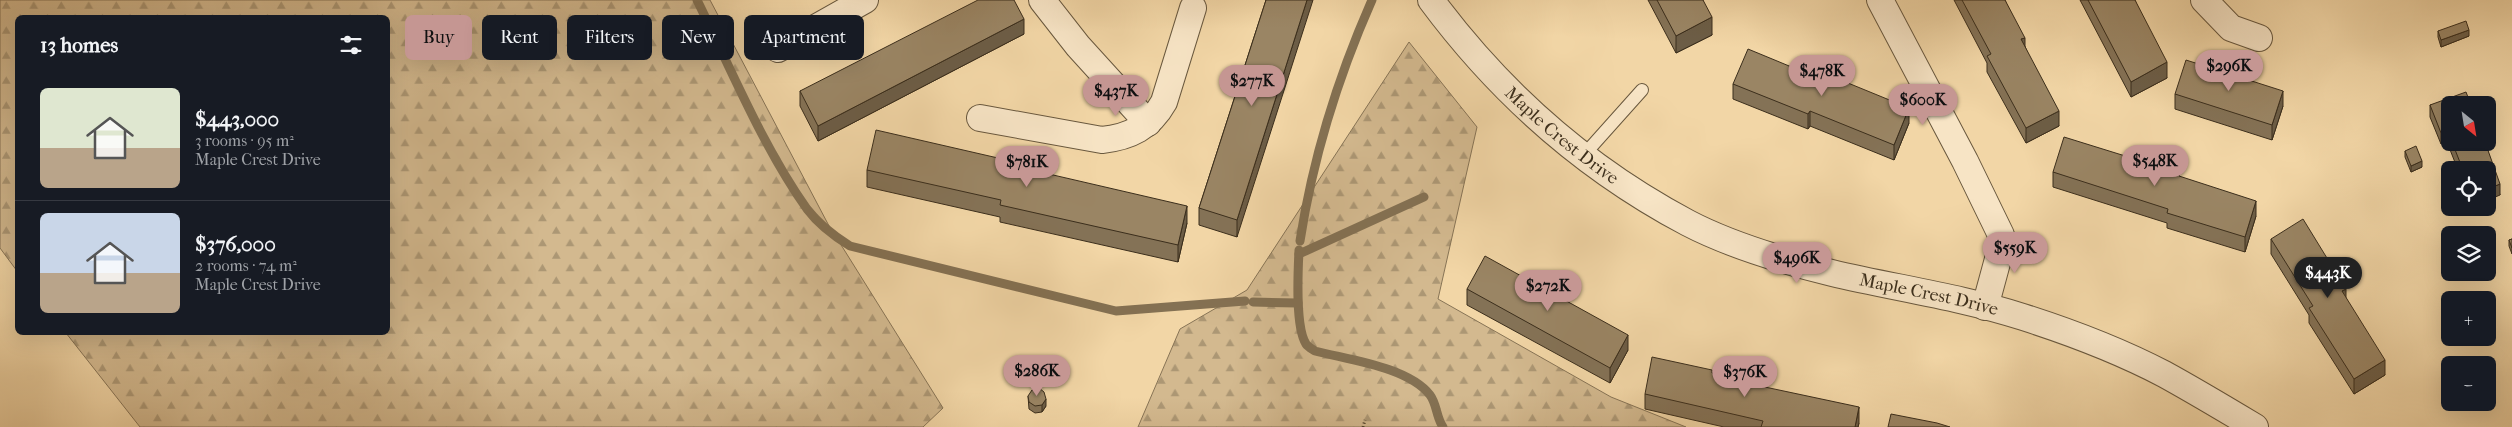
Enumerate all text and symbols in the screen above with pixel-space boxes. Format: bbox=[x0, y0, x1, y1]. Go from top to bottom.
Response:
chip: Buy bbox=[405, 15, 472, 60]
chip: Rent bbox=[482, 15, 557, 60]
chip: Filters bbox=[567, 15, 652, 60]
chip: New bbox=[662, 15, 734, 60]
chip: Apartment bbox=[744, 15, 864, 60]
icon: filters bbox=[337, 31, 365, 59]
text: 13 homes bbox=[40, 33, 118, 57]
pin: $296K bbox=[2194, 49, 2264, 92]
pin: $478K bbox=[1787, 54, 1857, 97]
text: $296K bbox=[2206, 56, 2252, 75]
text: $478K bbox=[1799, 61, 1845, 80]
pin: $277K bbox=[1217, 64, 1287, 107]
text: $277K bbox=[1230, 71, 1274, 90]
pin: $437K bbox=[1081, 74, 1151, 117]
text: $437K bbox=[1094, 81, 1138, 100]
street label: Maple Crest Drive bbox=[1501, 82, 1623, 189]
pin: $600K bbox=[1888, 84, 1958, 126]
text: $600K bbox=[1900, 90, 1946, 109]
north arrow bbox=[2441, 96, 2496, 151]
map controls bbox=[2441, 96, 2496, 411]
text: $443,000 bbox=[195, 107, 279, 131]
icon: home bbox=[80, 108, 140, 168]
text: 3 rooms · 95 m² bbox=[195, 131, 294, 150]
pin: $548K bbox=[2120, 144, 2190, 187]
pin: $781K bbox=[992, 146, 1062, 188]
text: Maple Crest Drive bbox=[195, 150, 321, 169]
text: $548K bbox=[2133, 151, 2177, 170]
text: $781K bbox=[1006, 152, 1048, 171]
button: locate bbox=[2441, 161, 2496, 216]
button: layers bbox=[2441, 226, 2496, 281]
text: $376,000 bbox=[195, 232, 276, 256]
pin: $559K bbox=[1980, 232, 2050, 274]
icon: home bbox=[80, 233, 140, 293]
text: $559K bbox=[1994, 238, 2036, 257]
pin: $496K bbox=[1762, 242, 1832, 284]
text: $496K bbox=[1774, 248, 1820, 267]
text: 2 rooms · 74 m² bbox=[195, 256, 297, 275]
pin: $443K bbox=[2293, 256, 2363, 299]
text: $443K bbox=[2305, 263, 2351, 282]
street label: Maple Crest Drive bbox=[1858, 269, 2001, 320]
pin: $272K bbox=[1513, 270, 1583, 312]
text: Maple Crest Drive bbox=[195, 275, 321, 294]
text: $272K bbox=[1526, 276, 1570, 295]
button: + bbox=[2441, 291, 2496, 346]
pin: $286K bbox=[1002, 354, 1072, 397]
pin: $376K bbox=[1710, 356, 1780, 398]
button: − bbox=[2441, 356, 2496, 411]
text: $286K bbox=[1014, 361, 1060, 380]
text: $376K bbox=[1723, 362, 1767, 381]

